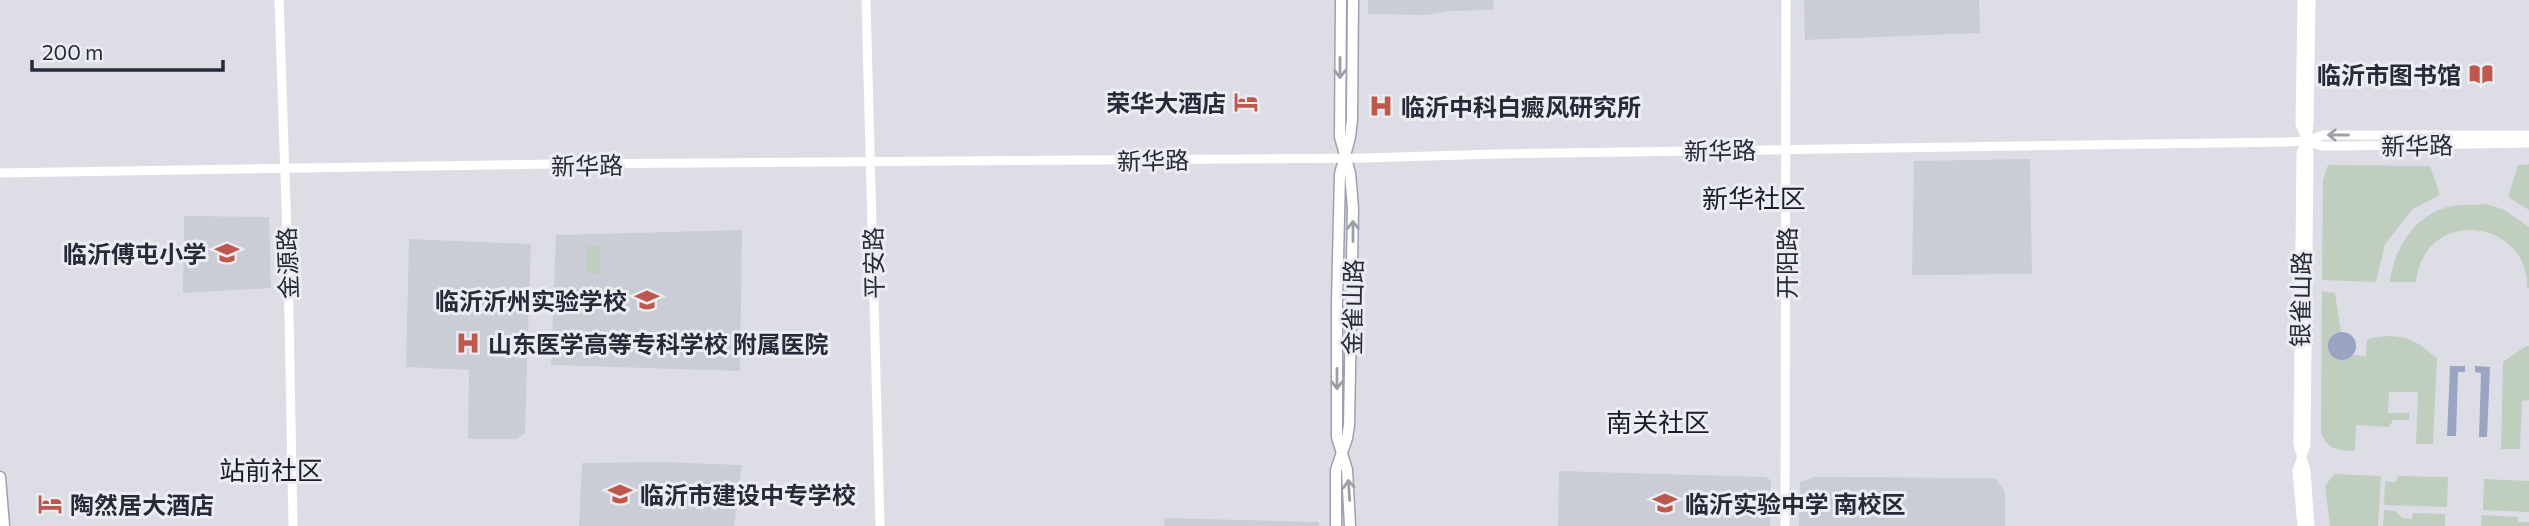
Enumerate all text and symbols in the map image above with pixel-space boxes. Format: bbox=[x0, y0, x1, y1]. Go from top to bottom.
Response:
scale bar bbox=[32, 28, 222, 72]
text: 200 m bbox=[42, 39, 103, 64]
one-way arrow bbox=[1333, 56, 1347, 79]
place label: 临沂市图书馆 bbox=[2317, 60, 2461, 89]
library icon: 临沂市图书馆 bbox=[2467, 60, 2495, 88]
place label: 荣华大酒店 bbox=[1106, 88, 1226, 117]
hotel icon: 荣华大酒店 bbox=[1232, 88, 1260, 116]
hospital icon: 临沂中科白癜风研究所 bbox=[1367, 92, 1395, 120]
place label: 临沂中科白癜风研究所 bbox=[1401, 92, 1641, 121]
one-way arrow bbox=[2327, 128, 2350, 142]
street label: 新华路 bbox=[2381, 130, 2453, 160]
street label: 新华路 bbox=[1684, 135, 1756, 165]
street label: 新华路 bbox=[1117, 145, 1189, 175]
street label: 新华路 bbox=[551, 150, 623, 180]
district label: 新华社区 bbox=[1702, 182, 1806, 213]
one-way arrow bbox=[1346, 220, 1360, 243]
street label: 金源路 bbox=[271, 227, 303, 299]
street label: 平安路 bbox=[858, 227, 888, 299]
street label: 开阳路 bbox=[1772, 227, 1801, 299]
place label: 临沂傅屯小学 bbox=[63, 239, 207, 268]
school or university icon: 临沂傅屯小学 bbox=[213, 239, 241, 267]
street label: 银雀山路 bbox=[2285, 251, 2315, 347]
street label: 金雀山路 bbox=[1337, 259, 1367, 355]
place label: 临沂沂州实验学校 bbox=[435, 286, 627, 315]
school or university icon: 临沂沂州实验学校 bbox=[633, 286, 661, 314]
hospital icon: 山东医学高等专科学校 附属医院 bbox=[454, 329, 482, 357]
place label: 山东医学高等专科学校 附属医院 bbox=[488, 329, 829, 358]
one-way arrow bbox=[1330, 368, 1344, 391]
district label: 南关社区 bbox=[1606, 406, 1710, 437]
district label: 站前社区 bbox=[219, 454, 323, 485]
one-way arrow bbox=[1342, 479, 1355, 502]
school or university icon: 临沂市建设中专学校 bbox=[606, 480, 634, 508]
place label: 临沂市建设中专学校 bbox=[640, 480, 856, 509]
school or university icon: 临沂实验中学 南校区 bbox=[1651, 489, 1679, 517]
place label: 临沂实验中学 南校区 bbox=[1685, 489, 1906, 518]
hotel icon: 陶然居大酒店 bbox=[36, 490, 64, 518]
place label: 陶然居大酒店 bbox=[70, 490, 214, 519]

